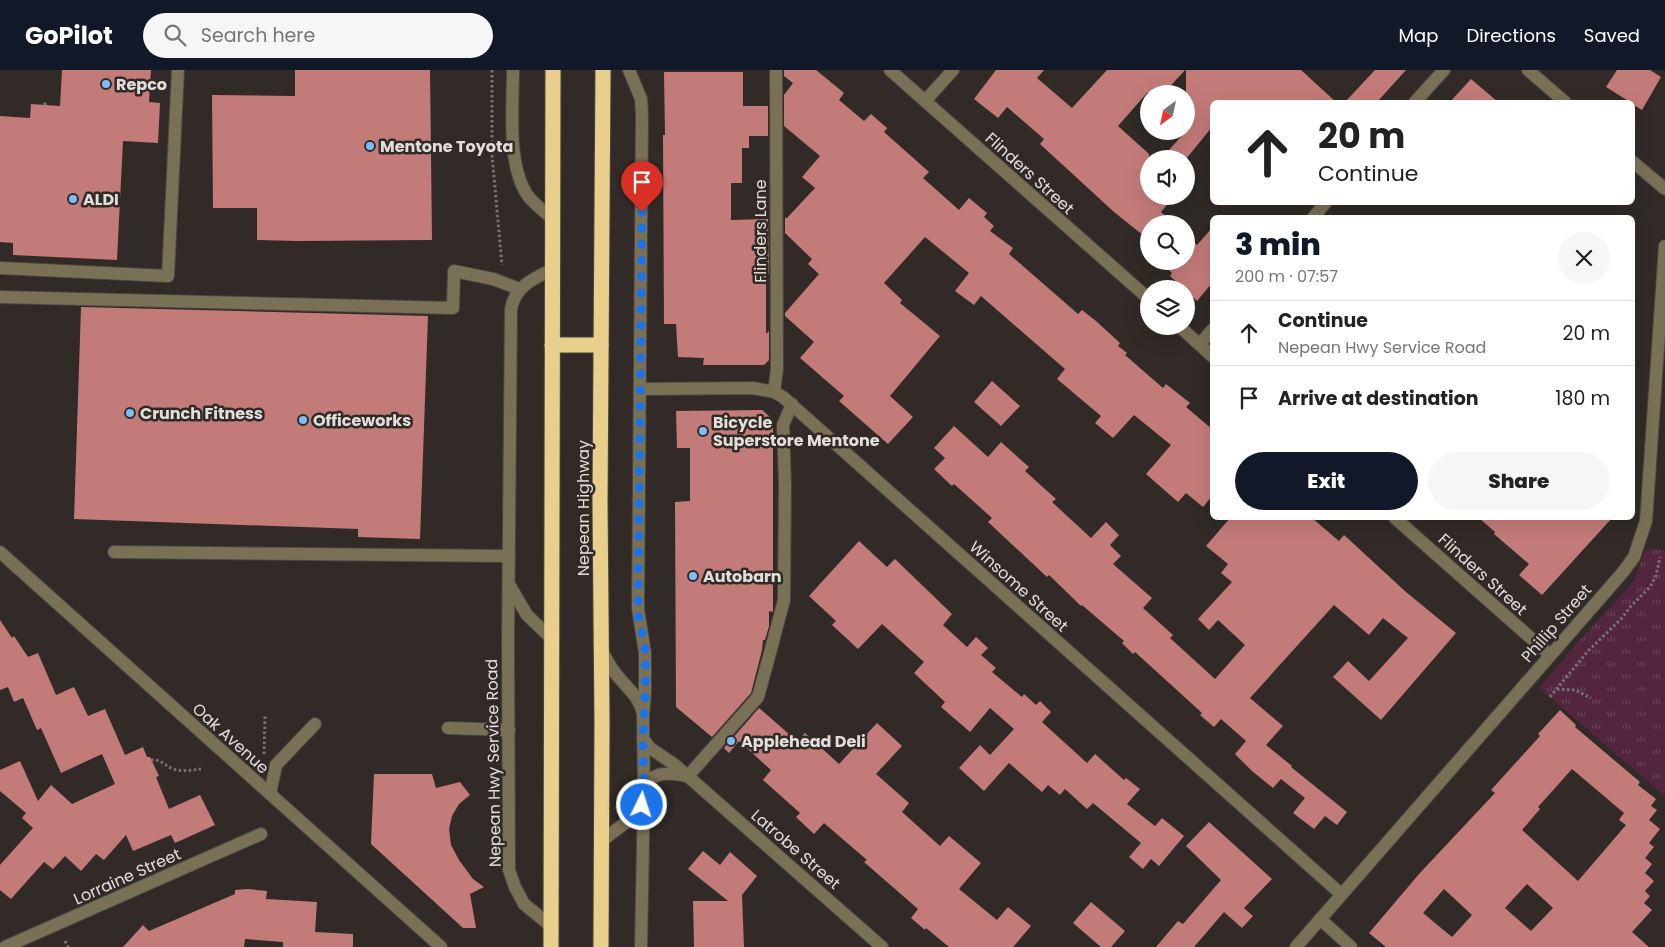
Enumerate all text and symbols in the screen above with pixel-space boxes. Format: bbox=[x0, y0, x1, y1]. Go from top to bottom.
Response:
search box bbox=[143, 13, 493, 58]
text: GoPilot bbox=[25, 19, 113, 52]
icon: search bbox=[161, 21, 189, 49]
text: Search here bbox=[201, 22, 315, 49]
text: Map bbox=[1399, 23, 1438, 48]
text: Directions bbox=[1466, 23, 1556, 48]
text: Saved bbox=[1584, 23, 1640, 48]
place label: Repco bbox=[116, 73, 167, 96]
marker: Repco bbox=[100, 78, 112, 90]
north arrow bbox=[1140, 85, 1195, 140]
map controls bbox=[1140, 85, 1195, 335]
text: 20 m bbox=[1318, 111, 1405, 160]
icon: ahead bbox=[1235, 120, 1300, 185]
street label: Flinders Street bbox=[980, 127, 1079, 220]
place label: Mentone Toyota bbox=[380, 135, 513, 158]
marker: Mentone Toyota bbox=[364, 140, 376, 152]
button: sound bbox=[1140, 150, 1195, 205]
text: Continue bbox=[1318, 158, 1418, 189]
pin bbox=[621, 161, 663, 212]
icon: arrive bbox=[628, 168, 656, 196]
street label: Flinders Lane bbox=[749, 179, 772, 283]
place label: ALDI bbox=[83, 188, 119, 211]
marker: ALDI bbox=[67, 193, 79, 205]
button: search bbox=[1140, 215, 1195, 270]
text: 3 min bbox=[1235, 223, 1321, 266]
button: close bbox=[1558, 232, 1610, 284]
text: 200 m · 07:57 bbox=[1235, 265, 1338, 288]
button: layers bbox=[1140, 280, 1195, 335]
text: Continue bbox=[1278, 307, 1368, 334]
icon: ahead bbox=[1235, 319, 1263, 347]
text: 20 m bbox=[1562, 320, 1610, 347]
text: Nepean Hwy Service Road bbox=[1278, 336, 1486, 359]
icon: arrive bbox=[1235, 384, 1263, 412]
text: Arrive at destination bbox=[1278, 385, 1479, 412]
text: 180 m bbox=[1555, 385, 1610, 412]
place label: Crunch Fitness bbox=[140, 402, 263, 425]
marker: Crunch Fitness bbox=[124, 407, 136, 419]
place label: Officeworks bbox=[313, 409, 411, 432]
place label: Bicycle Superstore Mentone bbox=[713, 411, 880, 452]
marker: Officeworks bbox=[297, 414, 309, 426]
marker: Bicycle Superstore Mentone bbox=[697, 425, 709, 437]
street label: Nepean Highway bbox=[572, 440, 595, 576]
button: Exit bbox=[1235, 452, 1418, 510]
button: Share bbox=[1428, 452, 1610, 510]
street label: Flinders Street bbox=[1433, 528, 1532, 621]
street label: Winsome Street bbox=[964, 536, 1073, 637]
place label: Autobarn bbox=[703, 565, 782, 588]
marker: Autobarn bbox=[687, 570, 699, 582]
street label: Phillip Street bbox=[1516, 579, 1597, 668]
street label: Nepean Hwy Service Road bbox=[480, 659, 507, 867]
street label: Oak Avenue bbox=[187, 698, 274, 779]
place label: Applehead Deli bbox=[741, 730, 866, 753]
marker: Applehead Deli bbox=[725, 735, 737, 747]
position arrow bbox=[615, 778, 667, 830]
street label: Latrobe Street bbox=[746, 804, 845, 895]
street label: Lorraine Street bbox=[70, 842, 185, 910]

